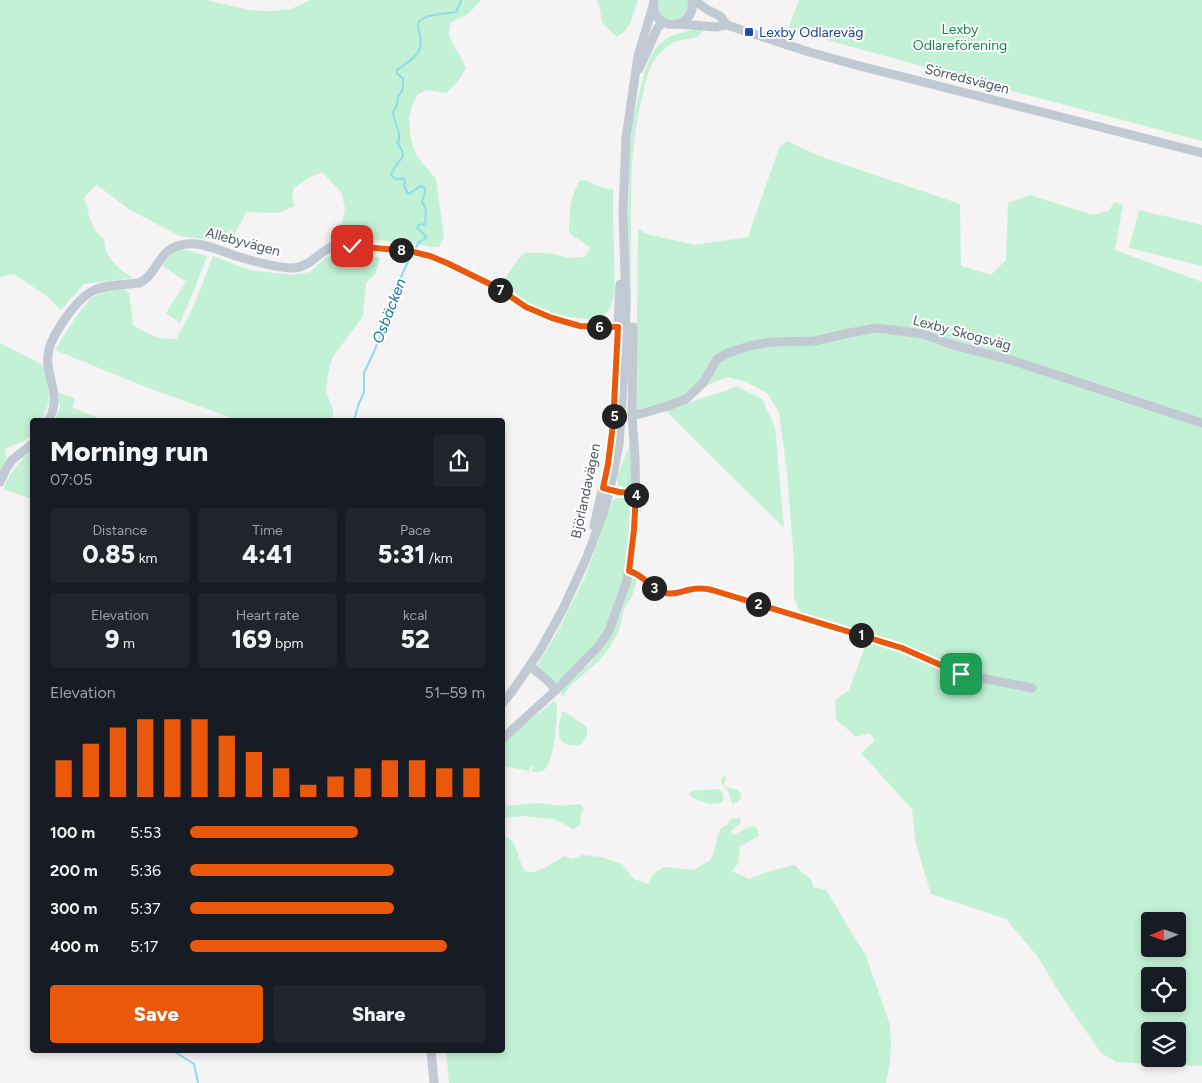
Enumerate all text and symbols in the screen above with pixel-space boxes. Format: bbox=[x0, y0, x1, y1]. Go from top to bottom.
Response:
park label: Lexby Odlareförening bbox=[913, 21, 1007, 54]
place label: Lexby Odlareväg bbox=[759, 24, 863, 41]
marker: Lexby Odlareväg bbox=[743, 26, 755, 38]
street label: Sörredsvägen bbox=[923, 60, 1011, 98]
street label: Allebyvägen bbox=[204, 224, 282, 260]
pin bbox=[331, 225, 373, 267]
icon: check bbox=[338, 232, 366, 260]
pin: 8 bbox=[388, 238, 414, 262]
text: 8 bbox=[397, 242, 406, 259]
water label: Osbäcken bbox=[368, 276, 410, 346]
pin: 7 bbox=[488, 278, 512, 302]
text: 7 bbox=[497, 282, 504, 299]
street label: Lexby Skogsväg bbox=[911, 312, 1013, 354]
pin: 6 bbox=[586, 314, 612, 340]
text: 6 bbox=[595, 319, 604, 336]
pin: 5 bbox=[602, 404, 626, 428]
text: 5 bbox=[610, 408, 619, 425]
text: Morning run bbox=[50, 434, 208, 468]
button: share bbox=[433, 435, 485, 487]
street label: Björlandavägen bbox=[568, 442, 604, 540]
text: 07:05 bbox=[50, 470, 92, 489]
pin: 4 bbox=[624, 482, 648, 508]
text: 4 bbox=[632, 487, 641, 504]
text: Distance bbox=[92, 522, 147, 539]
text: Time bbox=[252, 522, 283, 539]
text: Pace bbox=[400, 522, 430, 539]
text: 0.85 bbox=[82, 539, 135, 569]
text: 4:41 bbox=[242, 539, 293, 569]
text: 5:31 bbox=[378, 539, 425, 569]
text: km bbox=[135, 550, 157, 567]
text: /km bbox=[425, 550, 453, 567]
pin: 3 bbox=[642, 576, 666, 600]
text: 3 bbox=[651, 580, 658, 597]
pin: 2 bbox=[746, 592, 770, 616]
text: 2 bbox=[754, 596, 763, 613]
text: Elevation bbox=[91, 607, 149, 624]
text: Heart rate bbox=[236, 607, 299, 624]
text: kcal bbox=[403, 607, 427, 624]
pin: 1 bbox=[848, 622, 874, 648]
text: 9 bbox=[105, 624, 119, 654]
text: 169 bbox=[232, 624, 272, 654]
text: 52 bbox=[401, 624, 430, 654]
text: 1 bbox=[859, 627, 864, 644]
text: m bbox=[119, 635, 135, 652]
text: bpm bbox=[272, 635, 303, 652]
pin bbox=[940, 653, 982, 695]
icon: arrive bbox=[947, 660, 975, 688]
text: Elevation bbox=[50, 683, 116, 702]
text: 51–59 m bbox=[425, 683, 485, 702]
text: 100 m bbox=[50, 823, 95, 842]
text: 5:53 bbox=[130, 823, 161, 842]
text: 200 m bbox=[50, 861, 98, 880]
text: 5:36 bbox=[130, 861, 161, 880]
text: 300 m bbox=[50, 899, 97, 918]
text: 5:37 bbox=[130, 899, 161, 918]
north arrow bbox=[1141, 912, 1186, 958]
map controls bbox=[1141, 912, 1186, 1067]
text: 400 m bbox=[50, 937, 99, 956]
text: 5:17 bbox=[130, 937, 158, 956]
button: locate bbox=[1141, 967, 1186, 1012]
button: Save bbox=[50, 985, 263, 1043]
button: Share bbox=[273, 985, 485, 1043]
button: layers bbox=[1141, 1022, 1186, 1067]

